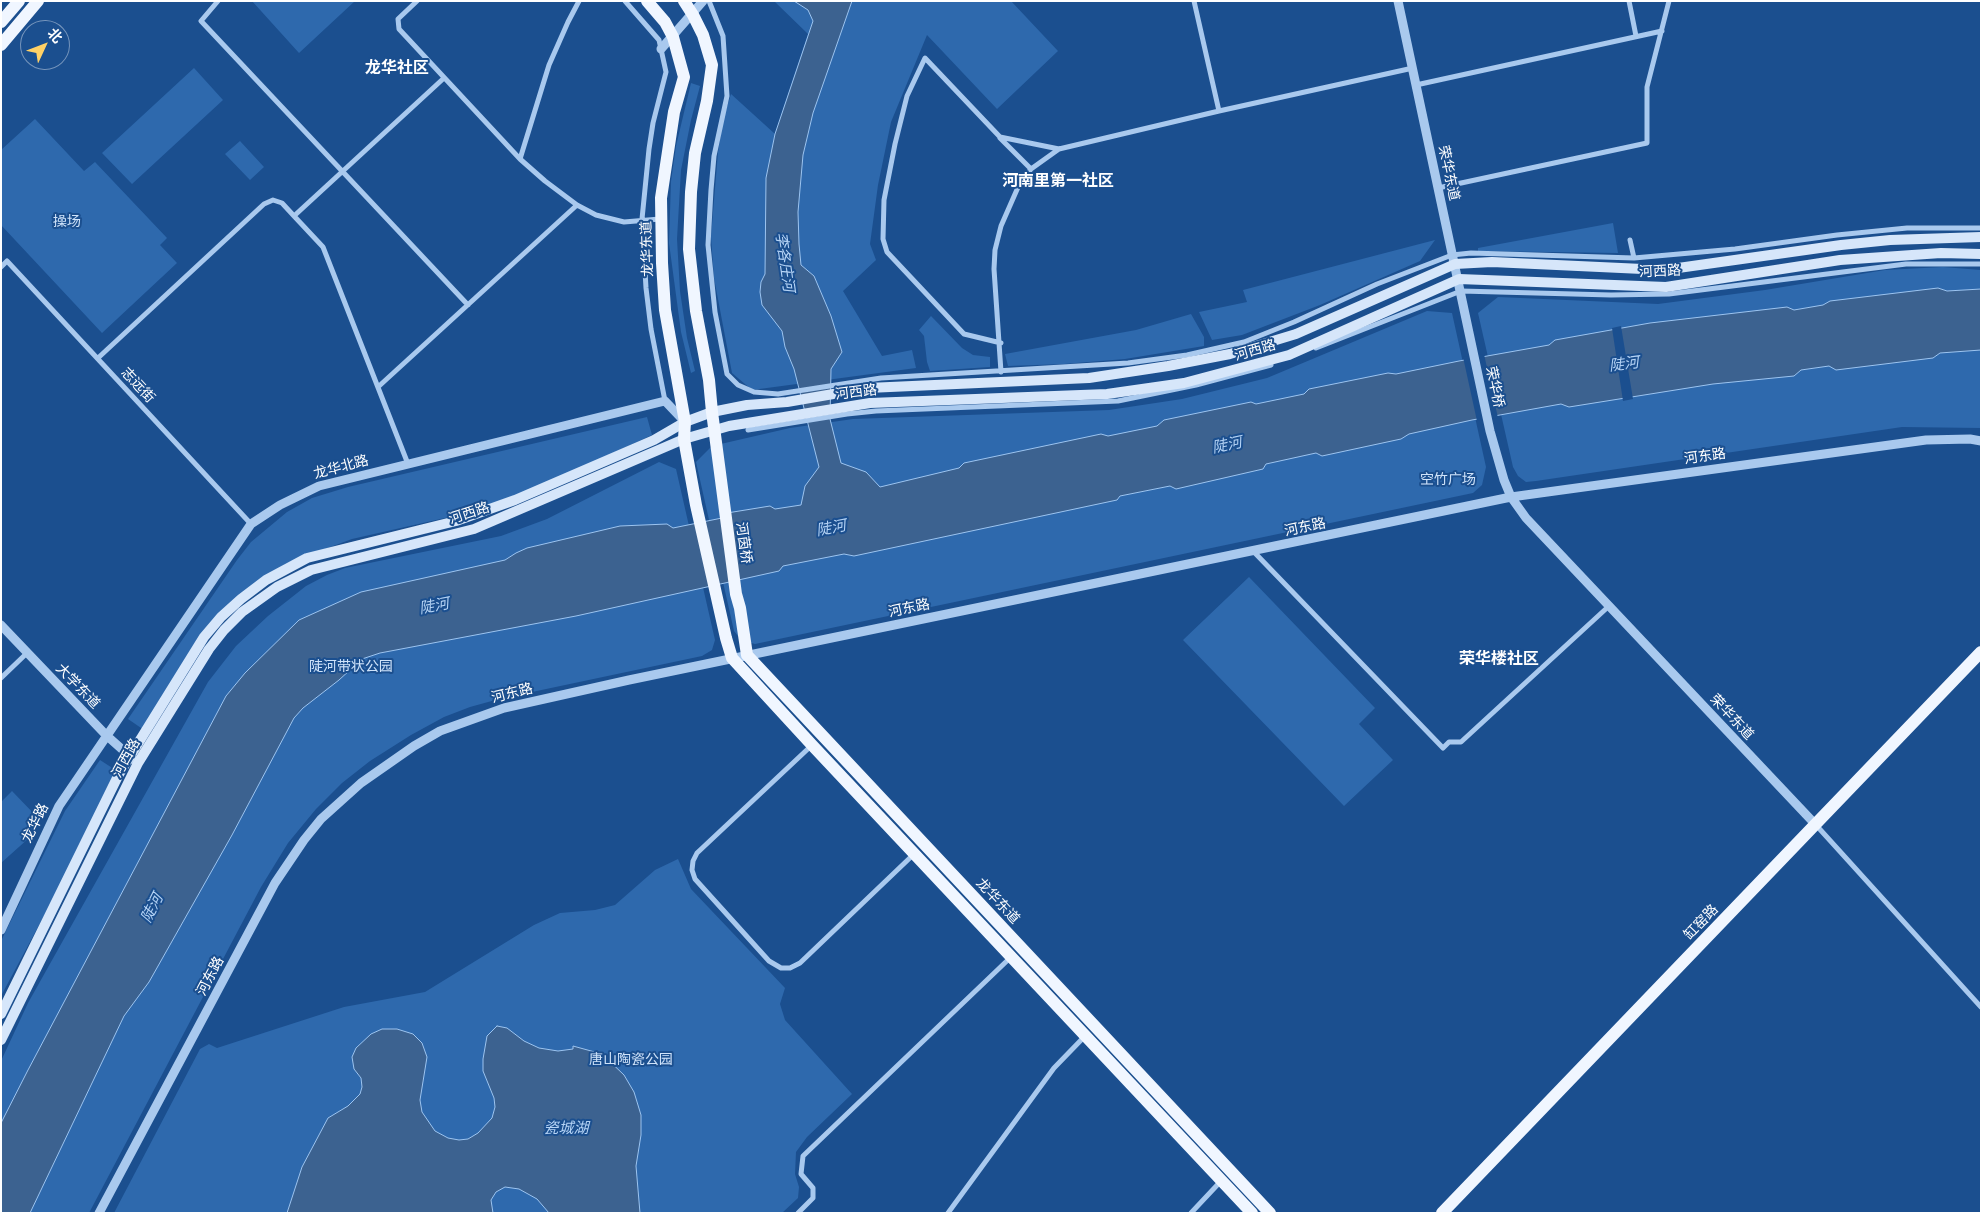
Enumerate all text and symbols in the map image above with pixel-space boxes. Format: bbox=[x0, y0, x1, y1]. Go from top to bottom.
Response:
north arrow bbox=[20, 20, 70, 70]
text: 北 bbox=[45, 24, 67, 46]
district label: 龙华社区 bbox=[365, 58, 429, 78]
street label: 荣华东道 bbox=[1435, 144, 1463, 202]
district label: 河南里第一社区 bbox=[1002, 171, 1114, 191]
park label: 操场 bbox=[53, 213, 81, 229]
street label: 龙华东道 bbox=[638, 221, 656, 277]
water label: 李各庄河 bbox=[772, 231, 798, 293]
street label: 河西路 bbox=[1639, 262, 1681, 280]
street label: 河西路 bbox=[1232, 336, 1278, 364]
water label: 陡河 bbox=[1608, 353, 1640, 375]
street label: 志远街 bbox=[118, 364, 158, 406]
street label: 荣华桥 bbox=[1482, 365, 1508, 409]
street label: 河西路 bbox=[834, 381, 878, 403]
water label: 陡河 bbox=[1210, 433, 1244, 457]
street label: 河东路 bbox=[1683, 445, 1727, 467]
street label: 龙华北路 bbox=[312, 452, 370, 482]
park label: 空竹广场 bbox=[1420, 471, 1476, 487]
street label: 河西路 bbox=[446, 499, 492, 527]
street label: 河东路 bbox=[1283, 514, 1327, 540]
water label: 陡河 bbox=[815, 516, 847, 540]
street label: 河茵桥 bbox=[733, 521, 755, 565]
water label: 陡河 bbox=[418, 594, 450, 618]
street label: 河东路 bbox=[887, 595, 931, 621]
district label: 荣华楼社区 bbox=[1459, 649, 1539, 669]
park label: 陡河带状公园 bbox=[309, 658, 393, 674]
street label: 大学东道 bbox=[53, 660, 103, 712]
street label: 河东路 bbox=[490, 680, 534, 706]
street label: 荣华东道 bbox=[1707, 691, 1757, 743]
street label: 河西路 bbox=[108, 736, 144, 780]
street label: 龙华路 bbox=[18, 800, 52, 846]
street label: 龙华东道 bbox=[973, 875, 1023, 927]
water label: 陡河 bbox=[137, 891, 167, 925]
street label: 缸窑路 bbox=[1680, 901, 1722, 943]
street label: 河东路 bbox=[193, 954, 227, 998]
park label: 唐山陶瓷公园 bbox=[589, 1051, 673, 1067]
water label: 瓷城湖 bbox=[544, 1119, 588, 1137]

